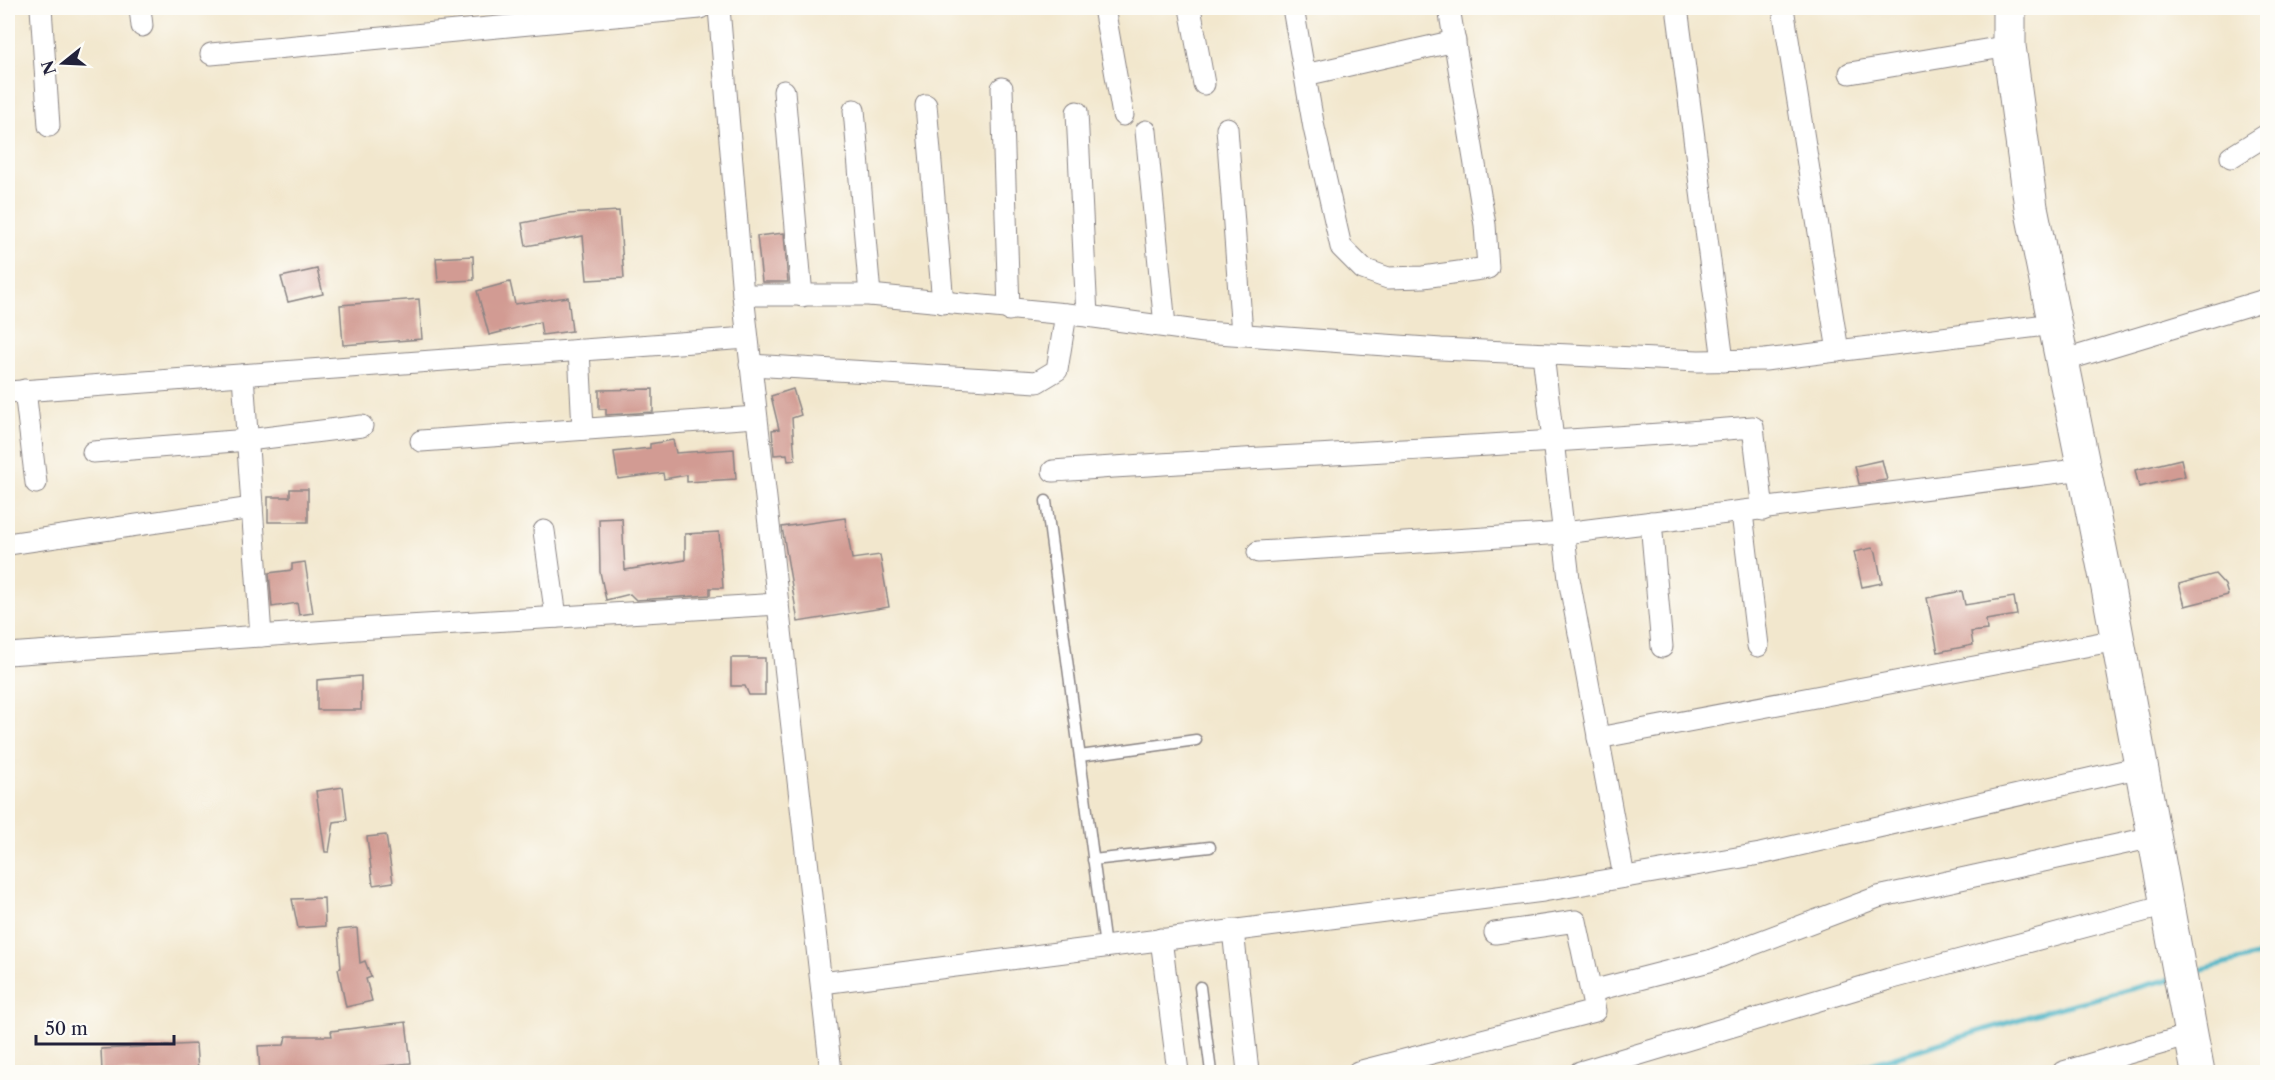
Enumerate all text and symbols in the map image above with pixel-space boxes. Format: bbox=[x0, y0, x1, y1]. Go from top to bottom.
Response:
north arrow bbox=[33, 33, 93, 93]
text: N bbox=[37, 58, 60, 77]
scale bar bbox=[36, 1008, 174, 1046]
text: 50 m bbox=[45, 1018, 88, 1040]

